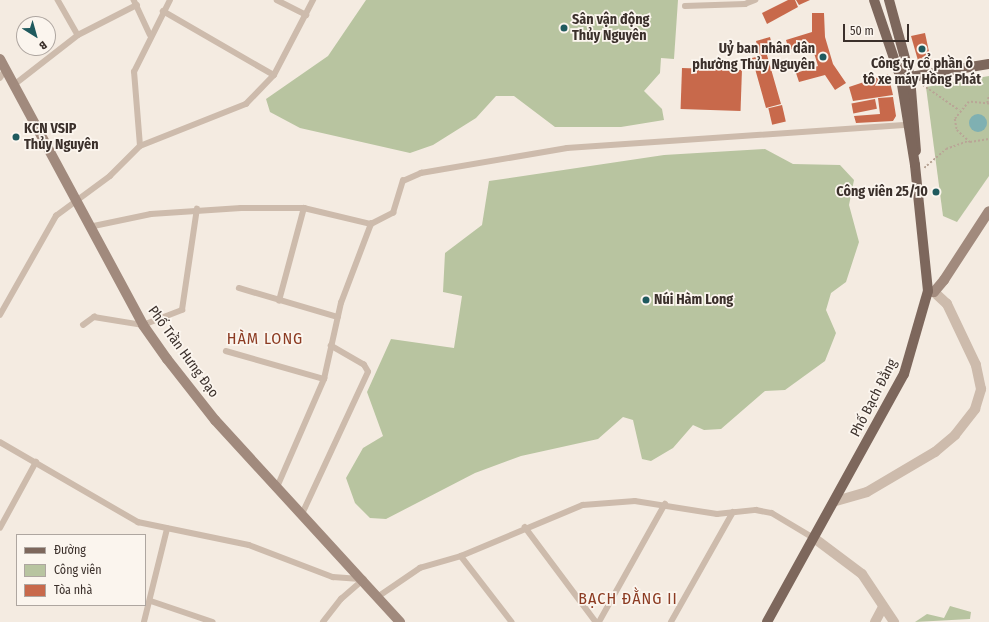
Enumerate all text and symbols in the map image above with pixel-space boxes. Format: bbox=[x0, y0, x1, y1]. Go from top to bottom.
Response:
place label: Sân vận động Thủy Nguyên bbox=[572, 12, 649, 44]
north arrow bbox=[16, 16, 56, 56]
scale bar bbox=[845, 16, 911, 42]
marker: Sân vận động Thủy Nguyên bbox=[559, 23, 569, 33]
text: 50 m bbox=[850, 24, 874, 38]
text: B bbox=[37, 38, 49, 52]
place label: Uỷ ban nhân dân phường Thủy Nguyên bbox=[692, 41, 815, 74]
marker: Công ty cổ phần ô tô xe máy Hồng Phát bbox=[917, 44, 927, 54]
marker: Uỷ ban nhân dân phường Thủy Nguyên bbox=[818, 52, 828, 62]
place label: Công ty cổ phần ô tô xe máy Hồng Phát bbox=[863, 56, 981, 88]
place label: KCN VSIP Thủy Nguyên bbox=[24, 121, 98, 154]
marker: KCN VSIP Thủy Nguyên bbox=[11, 132, 21, 142]
place label: Công viên 25/10 bbox=[836, 184, 928, 200]
marker: Công viên 25/10 bbox=[931, 187, 941, 197]
place label: Núi Hàm Long bbox=[654, 292, 733, 308]
marker: Núi Hàm Long bbox=[641, 295, 651, 305]
street label: Phố Trần Hưng Đạo bbox=[144, 303, 222, 401]
district label: HÀM LONG bbox=[227, 329, 303, 349]
street label: Phố Bạch Đằng bbox=[847, 356, 901, 440]
legend bbox=[16, 534, 146, 606]
text: Đường bbox=[54, 543, 86, 557]
text: Công viên bbox=[54, 563, 102, 577]
text: Tòa nhà bbox=[54, 583, 92, 597]
district label: BẠCH ĐẰNG II bbox=[578, 589, 678, 609]

